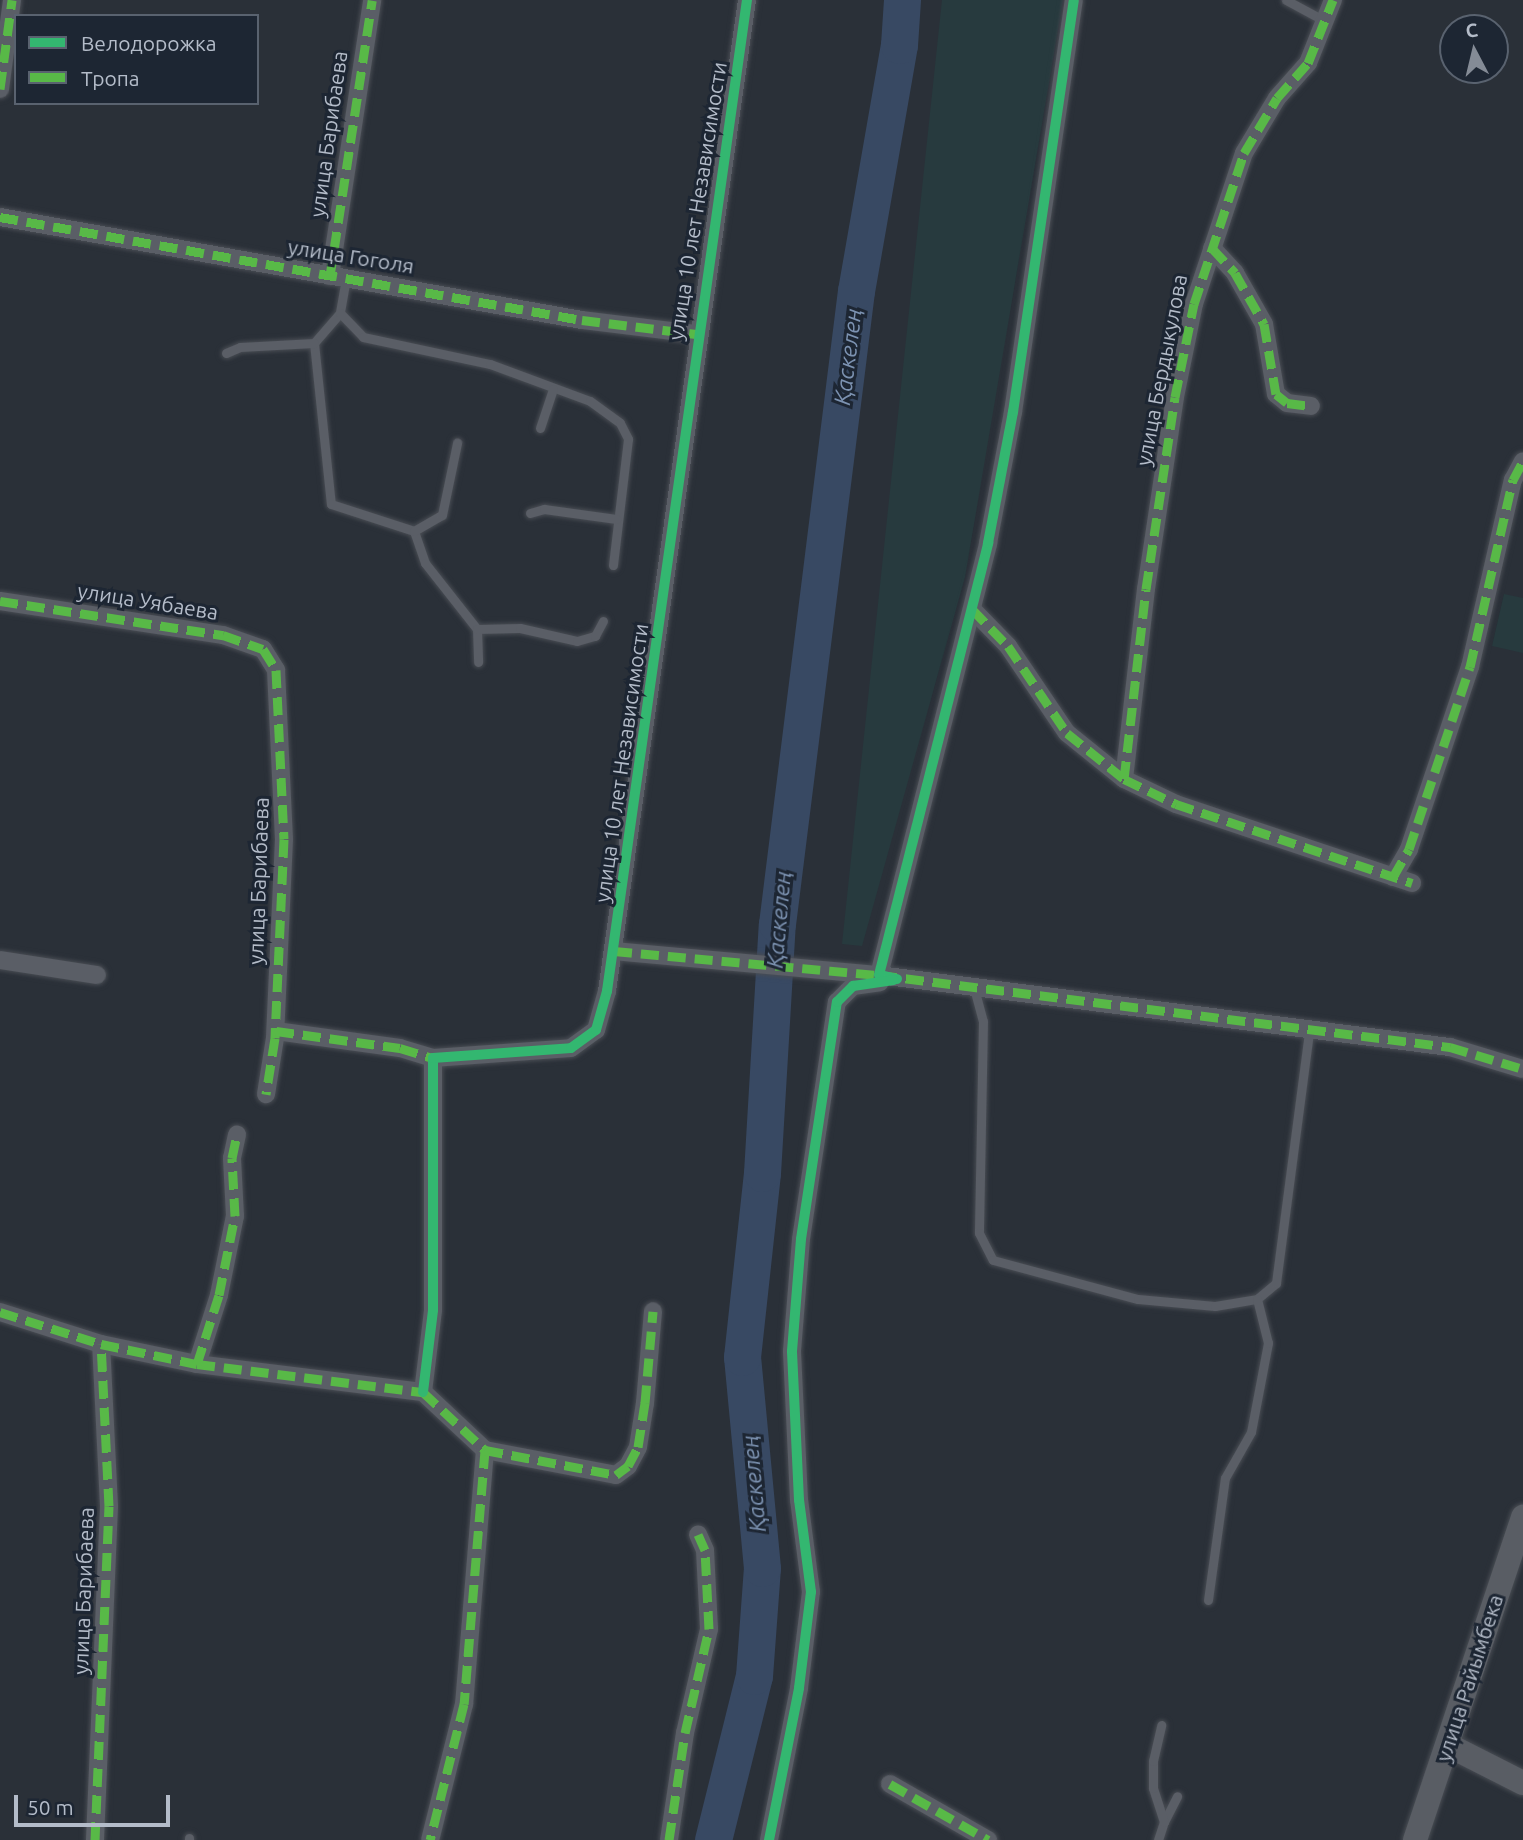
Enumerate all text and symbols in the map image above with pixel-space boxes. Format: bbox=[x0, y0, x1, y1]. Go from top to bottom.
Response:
legend bbox=[14, 14, 259, 105]
north arrow bbox=[1439, 14, 1509, 84]
text: С bbox=[1464, 18, 1479, 42]
text: Велодорожка bbox=[81, 31, 217, 55]
street label: улица Барибаева bbox=[304, 49, 352, 219]
street label: улица 10 лет Независимости bbox=[663, 60, 731, 342]
text: Тропа bbox=[81, 66, 140, 90]
street label: улица Гоголя bbox=[286, 234, 416, 278]
street label: улица Бердыкулова bbox=[1130, 272, 1192, 468]
water label: Қаскелең bbox=[828, 307, 868, 407]
street label: улица Уябаева bbox=[76, 577, 220, 625]
street label: улица 10 лет Независимости bbox=[589, 622, 653, 904]
street label: улица Барибаева bbox=[242, 797, 274, 965]
water label: Қаскелең bbox=[761, 871, 797, 969]
water label: Қаскелең bbox=[736, 1435, 772, 1533]
street label: улица Барибаева bbox=[67, 1507, 99, 1675]
street label: улица Райымбека bbox=[1430, 1591, 1508, 1765]
scale bar bbox=[18, 1780, 173, 1824]
text: 50 m bbox=[27, 1795, 74, 1819]

